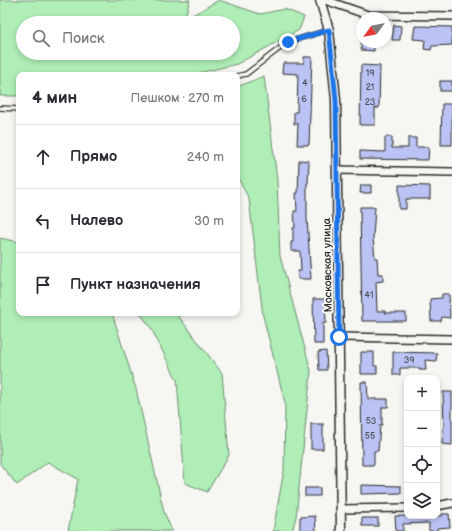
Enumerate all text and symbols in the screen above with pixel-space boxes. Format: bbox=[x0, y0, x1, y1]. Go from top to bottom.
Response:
north arrow bbox=[356, 12, 392, 48]
search box bbox=[16, 16, 240, 60]
icon: search bbox=[30, 27, 52, 49]
text: Поиск bbox=[62, 29, 105, 48]
route end bbox=[279, 33, 297, 51]
house number: 19 bbox=[366, 68, 374, 79]
house number: 4 bbox=[302, 78, 308, 89]
house number: 21 bbox=[366, 82, 374, 93]
text: 4 мин bbox=[32, 88, 77, 108]
text: Пешком · 270 m bbox=[131, 90, 224, 106]
house number: 6 bbox=[301, 94, 307, 105]
house number: 23 bbox=[365, 97, 376, 108]
icon: ahead bbox=[32, 146, 54, 168]
text: Прямо bbox=[70, 147, 117, 166]
text: 240 m bbox=[187, 149, 224, 165]
icon: left bbox=[32, 210, 54, 232]
text: Налево bbox=[70, 211, 123, 230]
text: 30 m bbox=[194, 213, 224, 229]
street label: Московская улица bbox=[320, 217, 335, 312]
icon: arrive bbox=[32, 274, 54, 296]
text: Пункт назначения bbox=[70, 275, 201, 294]
house number: 41 bbox=[365, 290, 373, 301]
route start bbox=[330, 328, 348, 346]
house number: 39 bbox=[404, 355, 414, 366]
map controls bbox=[404, 375, 440, 519]
button: + bbox=[404, 375, 440, 411]
button: − bbox=[404, 411, 440, 447]
house number: 53 bbox=[366, 416, 377, 427]
house number: 55 bbox=[365, 431, 375, 442]
button: locate bbox=[404, 447, 440, 483]
button: layers bbox=[404, 483, 440, 519]

